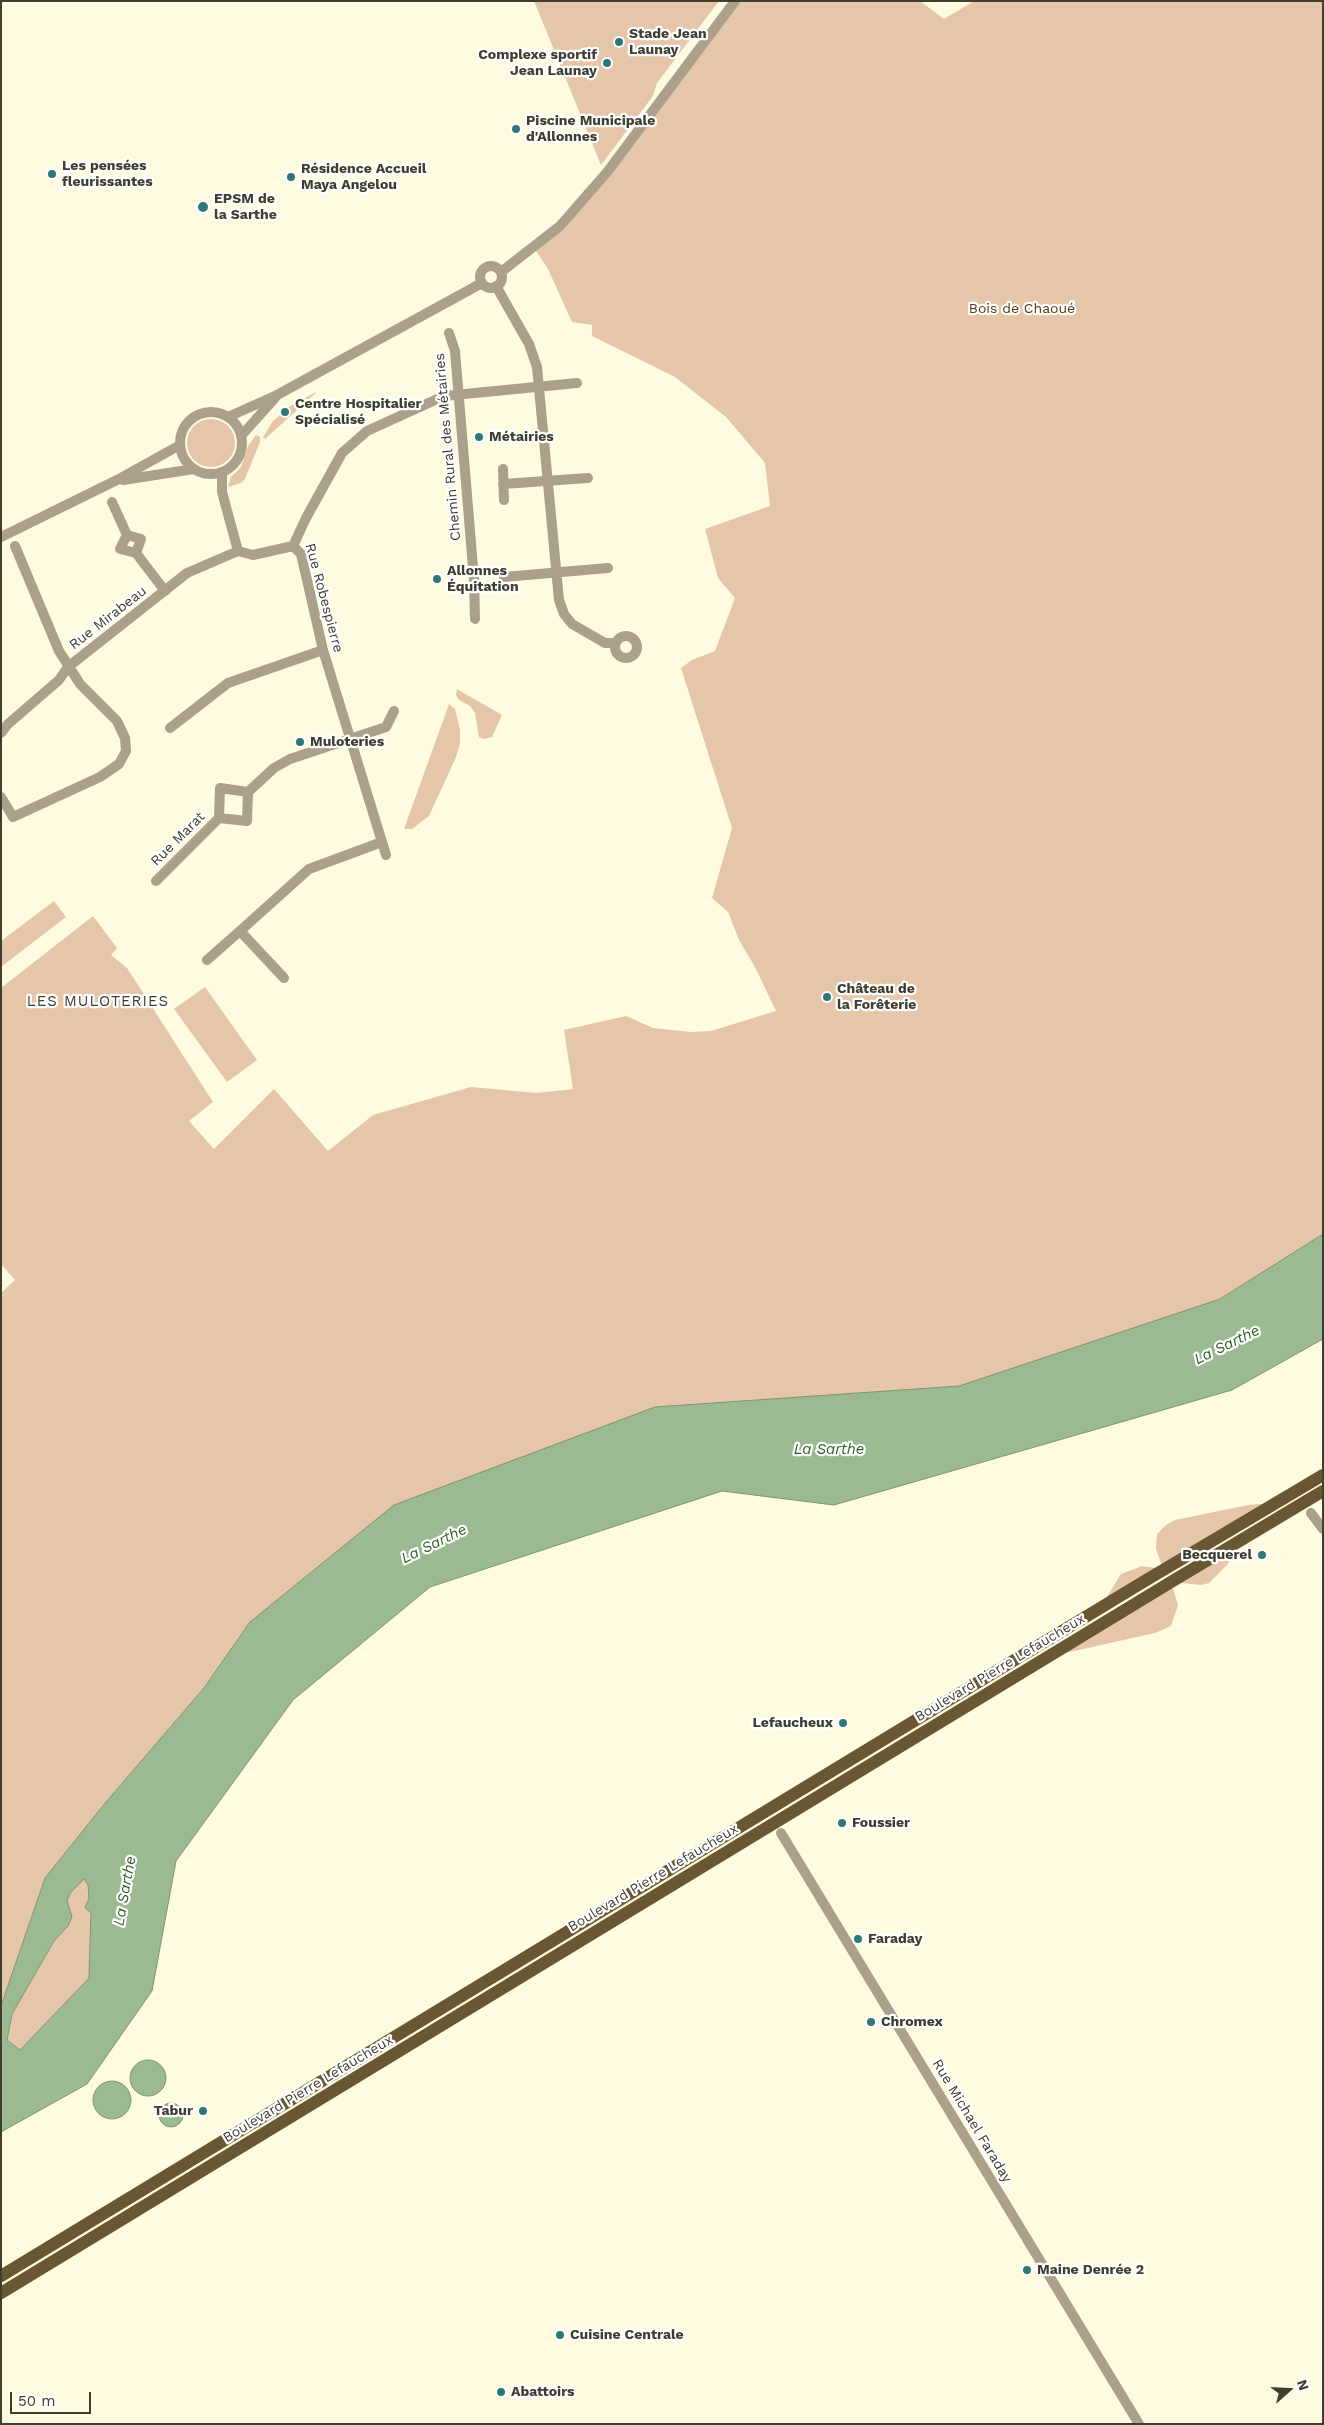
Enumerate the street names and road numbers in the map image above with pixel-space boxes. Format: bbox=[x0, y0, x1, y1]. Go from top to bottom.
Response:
street label: Chemin Rural des Métairies bbox=[431, 352, 465, 542]
street label: Rue Robespierre bbox=[301, 542, 347, 654]
street label: Rue Mirabeau bbox=[66, 583, 150, 653]
street label: Rue Marat bbox=[147, 808, 209, 870]
street label: Boulevard Pierre Lefaucheux bbox=[912, 1611, 1088, 1725]
street label: Boulevard Pierre Lefaucheux bbox=[565, 1821, 741, 1935]
street label: Boulevard Pierre Lefaucheux bbox=[220, 2032, 396, 2146]
street label: Rue Michael Faraday bbox=[929, 2056, 1015, 2186]

